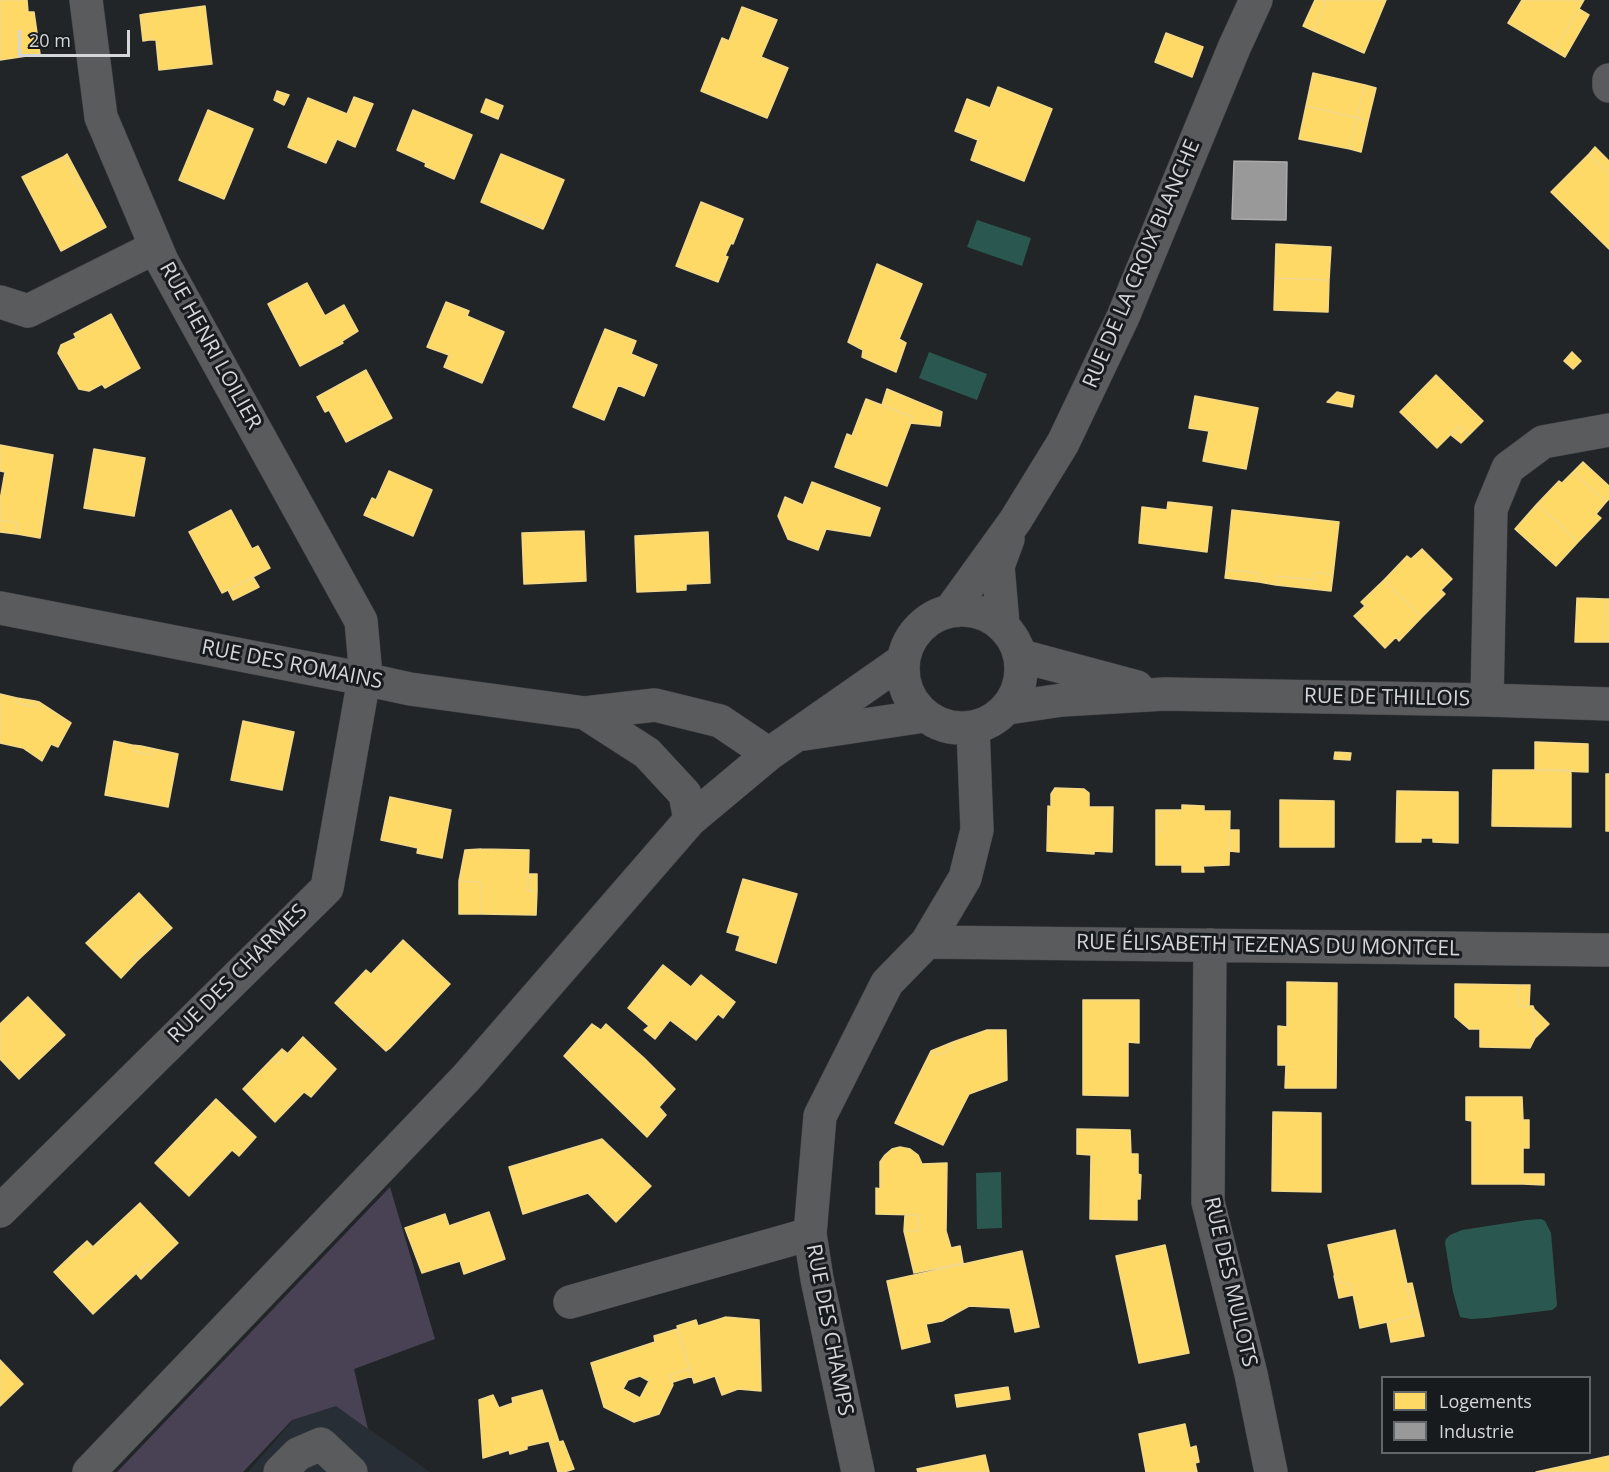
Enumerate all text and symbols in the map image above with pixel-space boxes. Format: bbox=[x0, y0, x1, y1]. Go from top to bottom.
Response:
scale bar bbox=[21, 18, 134, 56]
text: 20 m bbox=[29, 28, 71, 52]
street label: RUE DE LA CROIX BLANCHE bbox=[1078, 136, 1206, 392]
street label: RUE HENRI LOILIER bbox=[154, 258, 266, 434]
street label: RUE DES ROMAINS bbox=[199, 635, 385, 695]
street label: RUE DE THILLOIS bbox=[1304, 684, 1470, 712]
street label: RUE DES CHARMES bbox=[163, 899, 313, 1049]
street label: RUE ÉLISABETH TEZENAS DU MONTCEL bbox=[1076, 930, 1460, 962]
street label: RUE DES MULOTS bbox=[1198, 1194, 1262, 1370]
street label: RUE DES CHAMPS bbox=[800, 1242, 858, 1418]
legend bbox=[1381, 1376, 1591, 1454]
text: Logements bbox=[1439, 1389, 1532, 1413]
text: Industrie bbox=[1439, 1419, 1514, 1443]

